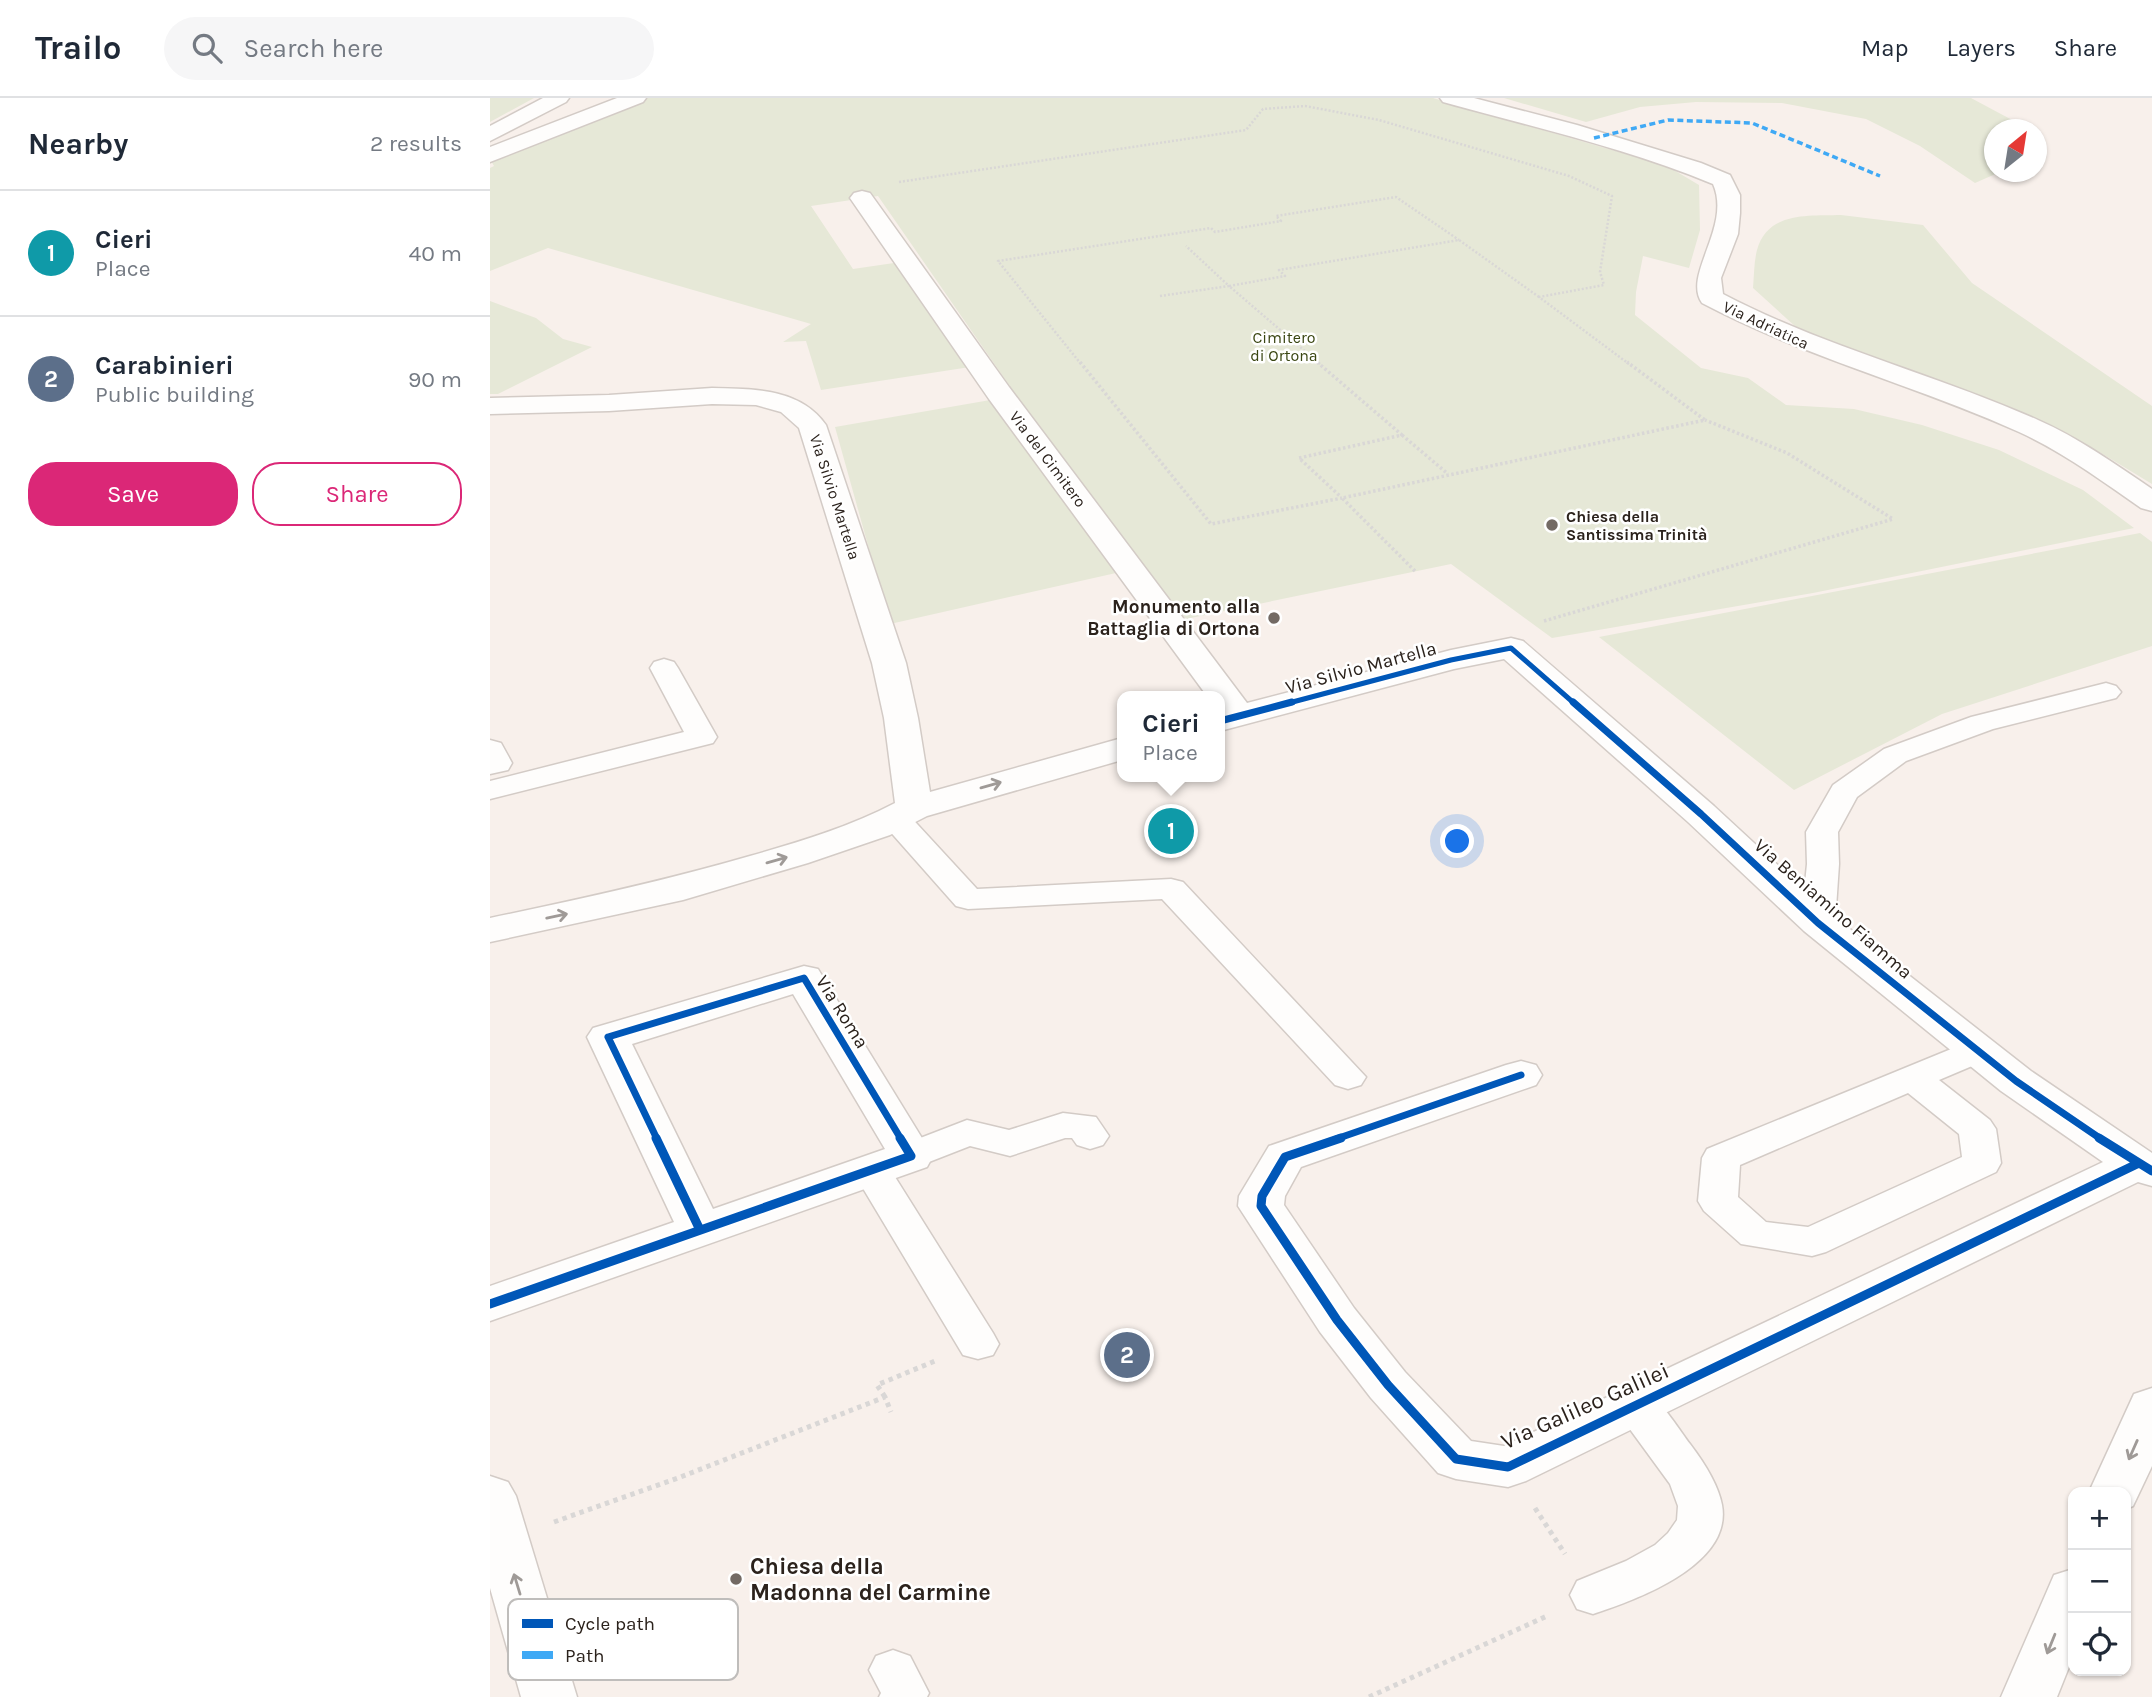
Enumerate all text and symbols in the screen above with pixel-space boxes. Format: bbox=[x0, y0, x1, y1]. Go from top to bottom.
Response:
search box bbox=[164, 17, 654, 80]
text: Trailo bbox=[35, 29, 122, 67]
icon: search bbox=[188, 29, 226, 67]
text: Search here bbox=[244, 33, 383, 64]
text: Map bbox=[1861, 34, 1909, 62]
text: Layers bbox=[1947, 34, 2016, 62]
text: Share bbox=[2054, 34, 2117, 62]
north arrow bbox=[1984, 119, 2047, 182]
text: Nearby bbox=[28, 126, 128, 162]
text: 2 results bbox=[370, 130, 462, 157]
text: Cieri bbox=[95, 224, 153, 255]
text: 1 bbox=[47, 240, 55, 267]
text: 40 m bbox=[409, 240, 462, 267]
text: Place bbox=[95, 255, 151, 282]
street label: Via Adriatica bbox=[1720, 297, 1812, 353]
park label: Cimitero di Ortona bbox=[1250, 328, 1318, 365]
text: Carabinieri bbox=[95, 350, 234, 381]
text: 2 bbox=[44, 366, 58, 393]
text: 90 m bbox=[408, 366, 462, 393]
text: Public building bbox=[95, 381, 254, 408]
street label: Via del Cimitero bbox=[1006, 407, 1090, 511]
street label: Via Silvio Martella bbox=[806, 432, 864, 562]
button: Save bbox=[28, 462, 238, 526]
button: Share bbox=[252, 462, 462, 526]
place label: Chiesa della Santissima Trinità bbox=[1566, 507, 1707, 544]
marker: Chiesa della Santissima Trinità bbox=[1544, 517, 1560, 533]
place label: Monumento alla Battaglia di Ortona bbox=[1087, 596, 1260, 640]
marker: Monumento alla Battaglia di Ortona bbox=[1266, 610, 1282, 626]
street label: Via Silvio Martella bbox=[1283, 637, 1439, 699]
popup bbox=[1117, 691, 1225, 782]
text: Cieri bbox=[1142, 708, 1200, 739]
text: Place bbox=[1142, 739, 1198, 766]
one-way arrow bbox=[980, 778, 1002, 791]
pin: 1 bbox=[1148, 805, 1194, 857]
your location bbox=[1440, 824, 1474, 858]
street label: Via Beniamino Fiamma bbox=[1749, 834, 1917, 984]
one-way arrow bbox=[766, 853, 788, 866]
one-way arrow bbox=[545, 909, 568, 923]
street label: Via Roma bbox=[811, 972, 873, 1052]
pin: 2 bbox=[1104, 1329, 1150, 1381]
street label: Via Galileo Galilei bbox=[1497, 1357, 1673, 1455]
one-way arrow bbox=[2126, 1438, 2139, 1460]
map controls bbox=[2068, 1487, 2131, 1676]
button: + bbox=[2068, 1487, 2131, 1550]
button: − bbox=[2068, 1550, 2131, 1613]
place label: Chiesa della Madonna del Carmine bbox=[750, 1553, 991, 1606]
marker: Chiesa della Madonna del Carmine bbox=[728, 1571, 744, 1587]
one-way arrow bbox=[509, 1573, 522, 1595]
legend bbox=[508, 1599, 738, 1680]
text: Cycle path bbox=[565, 1613, 655, 1635]
button: locate bbox=[2068, 1613, 2131, 1676]
one-way arrow bbox=[2044, 1633, 2057, 1654]
text: Path bbox=[565, 1645, 605, 1667]

